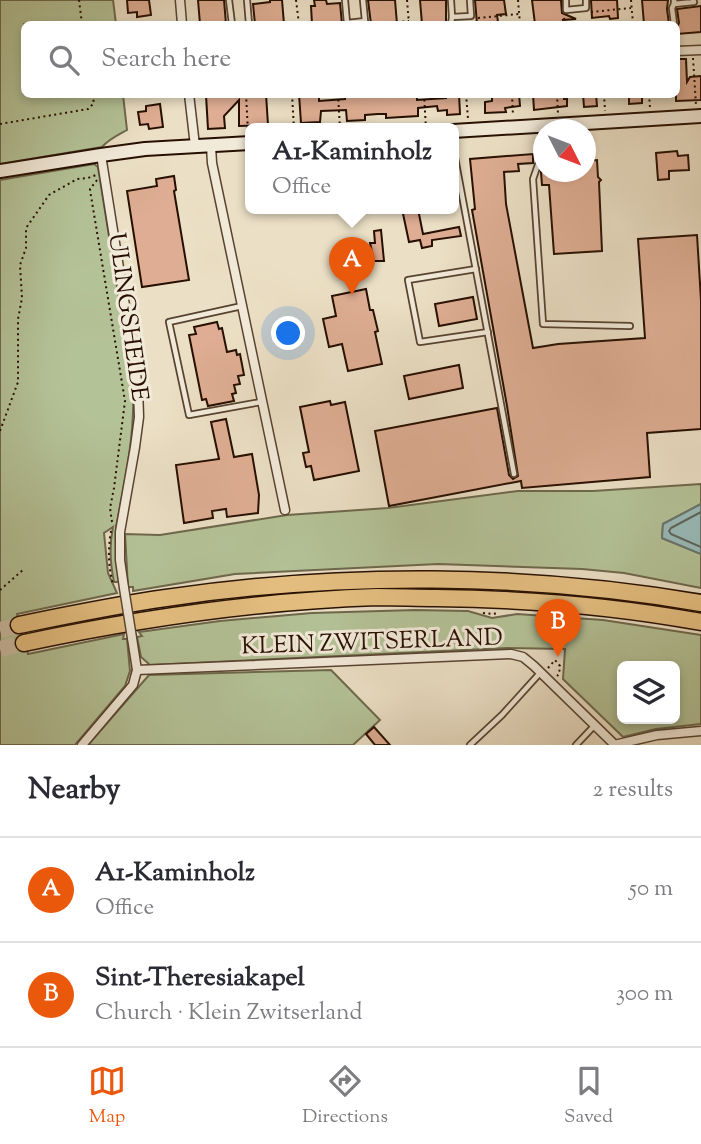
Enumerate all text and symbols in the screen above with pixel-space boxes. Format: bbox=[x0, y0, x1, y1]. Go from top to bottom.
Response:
search box bbox=[21, 21, 680, 98]
icon: search bbox=[45, 41, 83, 79]
text: Search here bbox=[101, 41, 231, 78]
north arrow bbox=[533, 119, 596, 182]
popup bbox=[245, 123, 459, 214]
text: A1-Kaminholz bbox=[272, 134, 432, 171]
text: Office bbox=[272, 171, 331, 204]
street label: ULINGSHEIDE bbox=[98, 231, 156, 404]
pin: A bbox=[329, 237, 375, 295]
your location bbox=[271, 316, 305, 350]
pin: B bbox=[535, 599, 581, 657]
street label: KLEIN ZWITSERLAND bbox=[241, 621, 503, 665]
map controls bbox=[617, 661, 680, 724]
button: layers bbox=[617, 661, 680, 724]
text: Nearby bbox=[28, 769, 120, 812]
text: 2 results bbox=[593, 774, 673, 807]
text: A1-Kaminholz bbox=[95, 855, 255, 892]
text: A bbox=[42, 873, 60, 906]
text: 50 m bbox=[629, 873, 673, 906]
text: Office bbox=[95, 892, 154, 925]
text: Sint-Theresiakapel bbox=[95, 960, 305, 997]
text: B bbox=[44, 978, 58, 1011]
text: 300 m bbox=[616, 978, 673, 1011]
text: Church · Klein Zwitserland bbox=[95, 997, 362, 1030]
tab: Map bbox=[88, 1062, 126, 1131]
tab: Directions bbox=[302, 1062, 388, 1131]
tab: Saved bbox=[564, 1062, 613, 1131]

